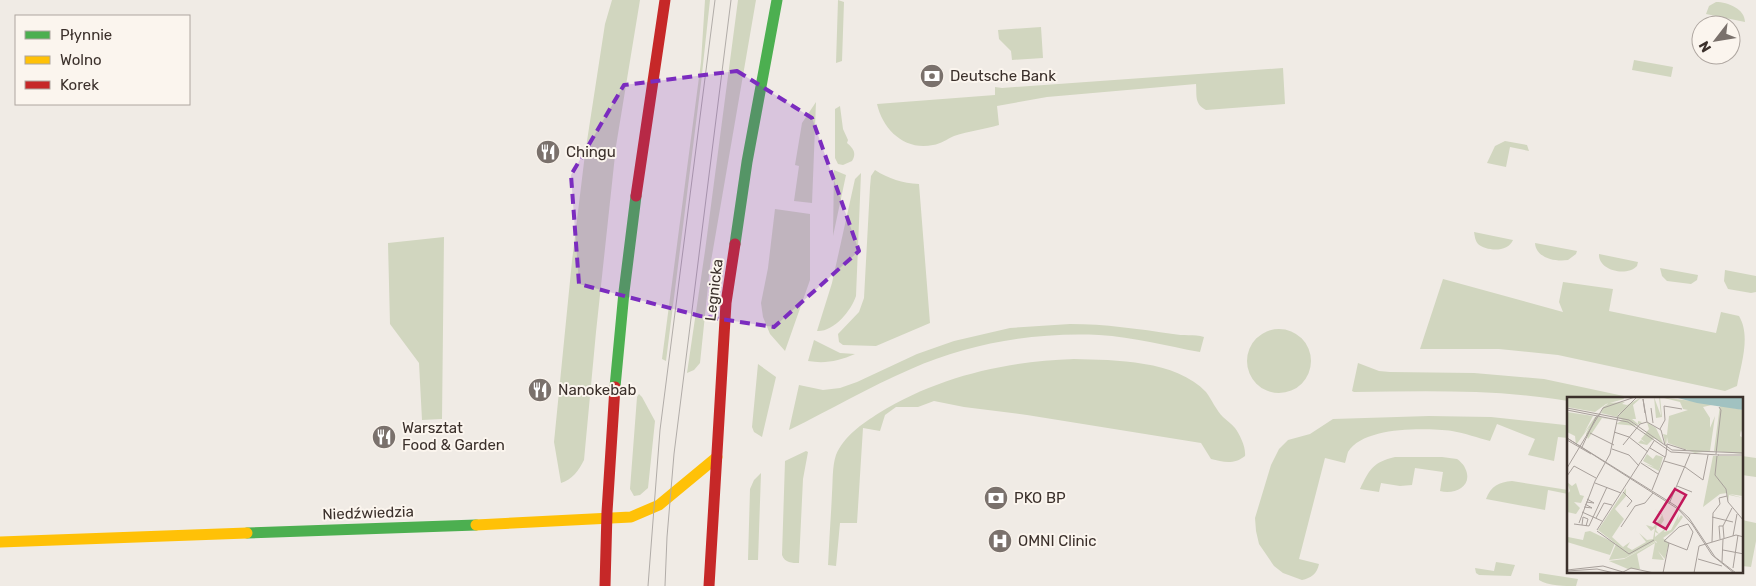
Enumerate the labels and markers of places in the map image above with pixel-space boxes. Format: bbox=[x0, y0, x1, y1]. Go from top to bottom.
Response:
bank icon: Deutsche Bank bbox=[919, 63, 945, 89]
place label: Deutsche Bank bbox=[950, 67, 1056, 85]
restaurant icon: Chingu bbox=[535, 139, 561, 165]
place label: Chingu bbox=[566, 143, 616, 161]
restaurant icon: Nanokebab bbox=[527, 377, 553, 403]
place label: Nanokebab bbox=[558, 381, 636, 399]
place label: Warsztat Food & Garden bbox=[402, 419, 505, 454]
restaurant icon: Warsztat Food & Garden bbox=[371, 424, 397, 450]
bank icon: PKO BP bbox=[983, 485, 1009, 511]
place label: PKO BP bbox=[1014, 489, 1066, 507]
hospital icon: OMNI Clinic bbox=[987, 528, 1013, 554]
place label: OMNI Clinic bbox=[1018, 532, 1097, 550]

